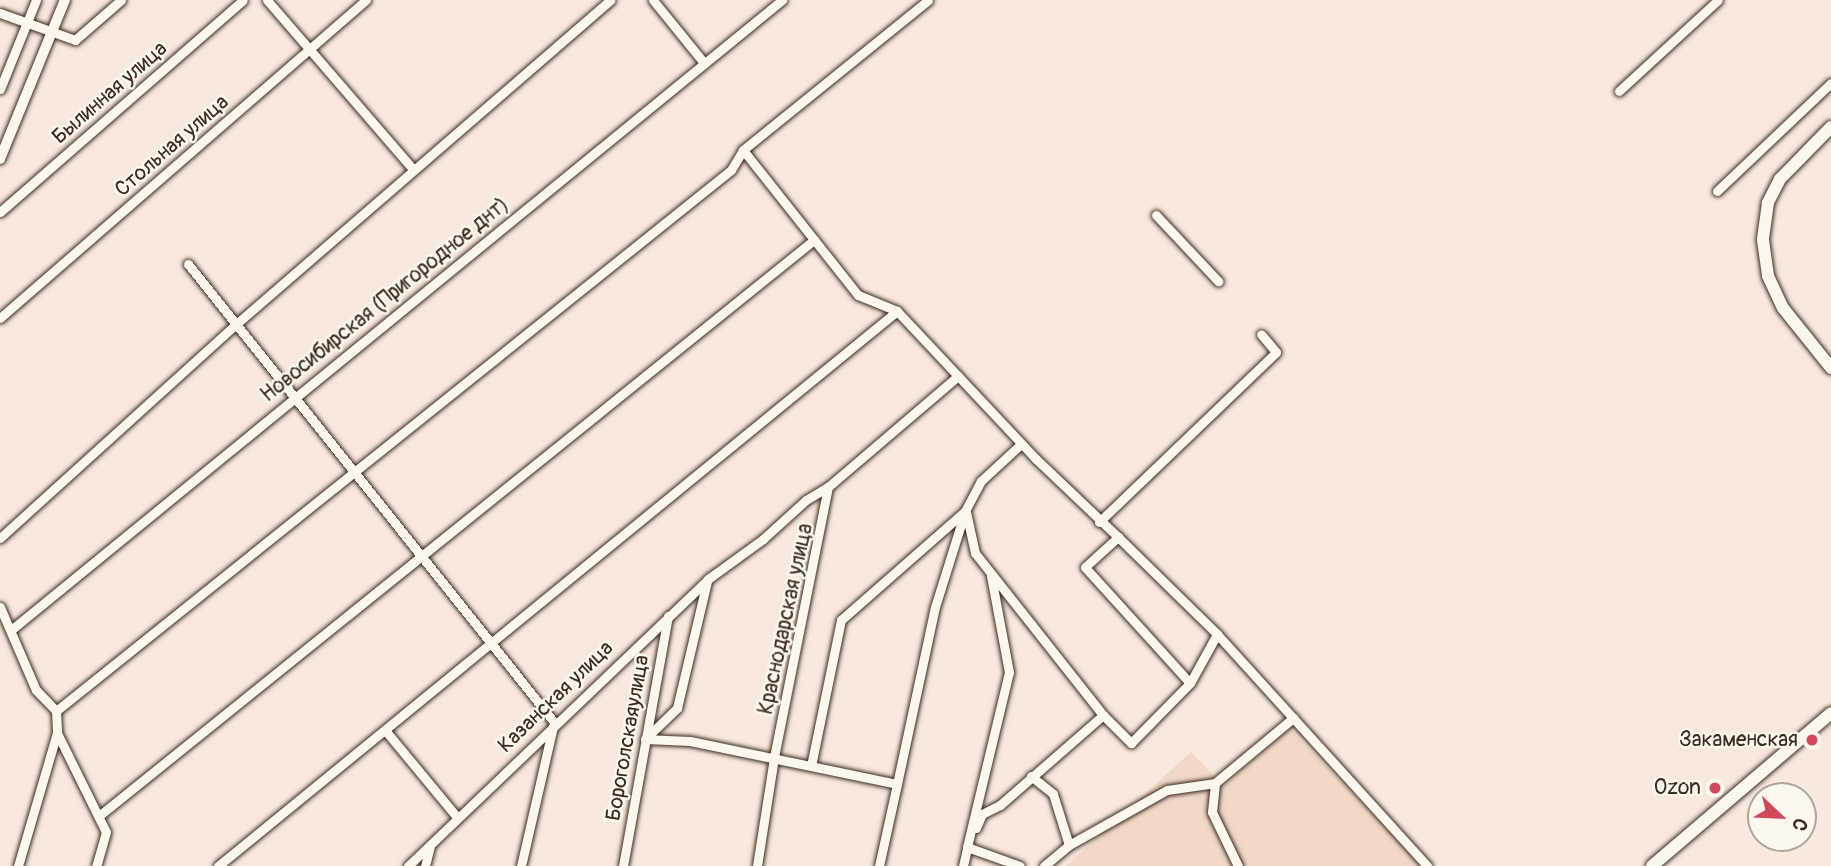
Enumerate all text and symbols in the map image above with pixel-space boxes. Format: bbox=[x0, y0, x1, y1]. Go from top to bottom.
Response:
street label: Былинная улица bbox=[47, 36, 173, 150]
street label: Стольная улица bbox=[110, 90, 234, 202]
street label: Новосибирская (Пригородное днт) bbox=[256, 192, 514, 408]
street label: Краснодарская улица bbox=[753, 521, 819, 717]
street label: Казанская улица bbox=[493, 636, 619, 758]
street label: Бороголскаяулица bbox=[601, 653, 655, 823]
place label: Закаменская bbox=[1679, 727, 1798, 753]
marker: Закаменская bbox=[1804, 732, 1820, 748]
place label: Ozon bbox=[1654, 775, 1701, 801]
marker: Ozon bbox=[1707, 780, 1723, 796]
north arrow bbox=[1747, 782, 1817, 852]
text: С bbox=[1786, 814, 1813, 835]

